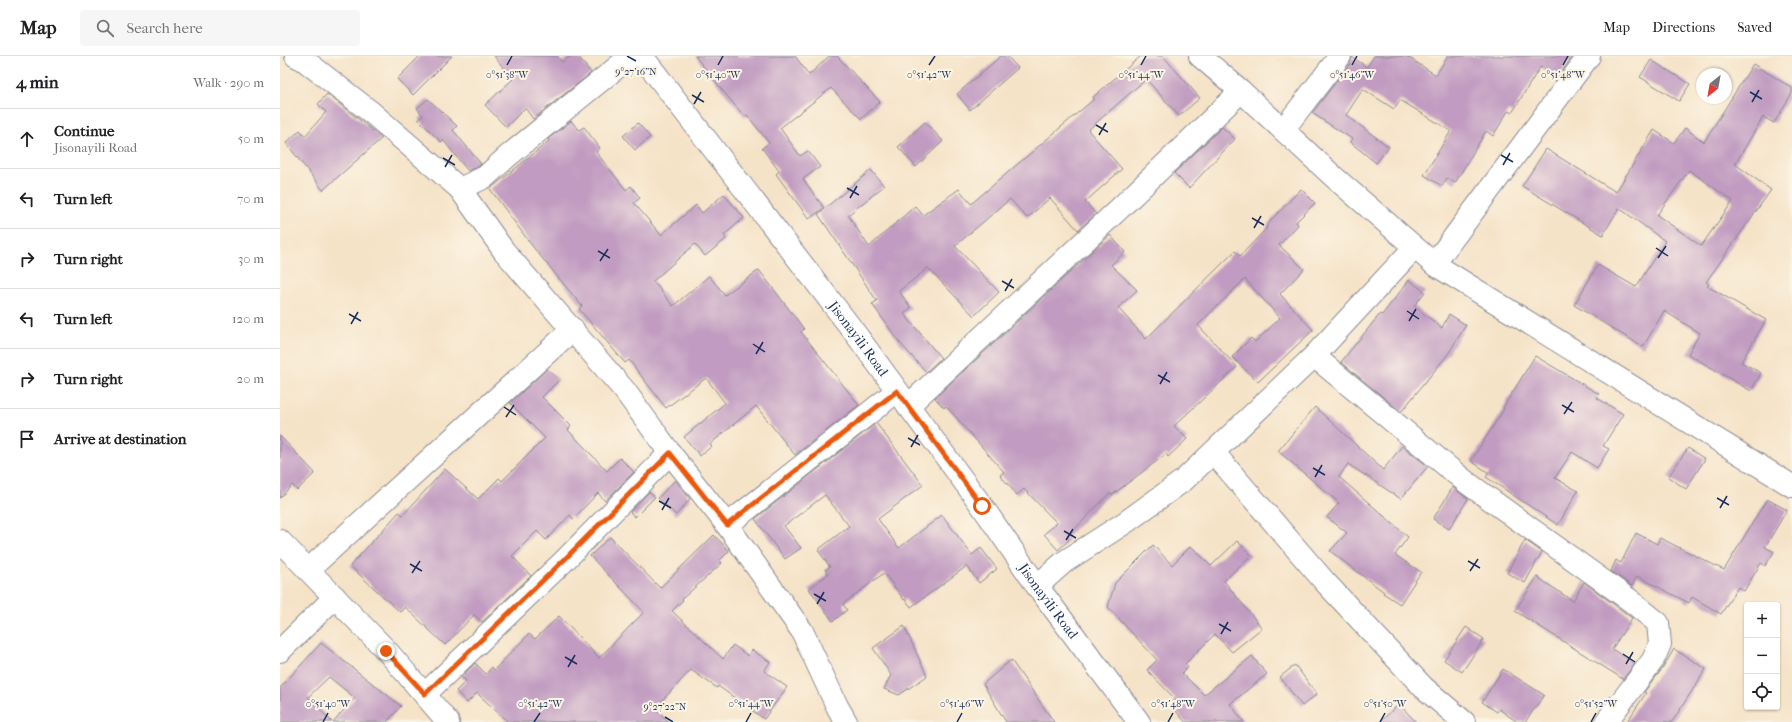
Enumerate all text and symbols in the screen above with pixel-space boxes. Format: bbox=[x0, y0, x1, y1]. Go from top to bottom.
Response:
search box bbox=[80, 10, 360, 46]
text: Map bbox=[20, 17, 56, 39]
icon: search bbox=[94, 17, 116, 39]
text: Search here bbox=[126, 19, 203, 37]
text: Map bbox=[1603, 19, 1630, 36]
text: Directions bbox=[1652, 19, 1715, 36]
text: Saved bbox=[1737, 19, 1772, 36]
text: 9°27'16"N bbox=[615, 66, 657, 78]
north arrow bbox=[1696, 68, 1732, 104]
text: 0°51'38"W bbox=[486, 69, 529, 81]
text: 0°51'40"W bbox=[696, 69, 741, 81]
text: 0°51'42"W bbox=[907, 69, 952, 81]
text: 0°51'44"W bbox=[1119, 69, 1165, 81]
text: 0°51'46"W bbox=[1330, 69, 1375, 81]
text: 0°51'48"W bbox=[1541, 69, 1586, 81]
text: 4 min bbox=[16, 72, 59, 92]
text: Walk · 290 m bbox=[193, 75, 264, 90]
text: Continue bbox=[54, 122, 114, 140]
icon: ahead bbox=[16, 128, 38, 150]
text: 50 m bbox=[238, 131, 264, 146]
text: Jisonayili Road bbox=[54, 140, 137, 155]
icon: left bbox=[16, 188, 38, 210]
text: Turn left bbox=[54, 190, 112, 208]
text: 70 m bbox=[237, 191, 264, 206]
icon: right bbox=[16, 248, 38, 270]
text: Turn right bbox=[54, 250, 123, 268]
text: 30 m bbox=[238, 251, 264, 266]
street label: Jisonayili Road bbox=[824, 297, 892, 380]
icon: left bbox=[16, 308, 38, 330]
text: Turn left bbox=[54, 310, 112, 328]
text: 120 m bbox=[232, 311, 264, 326]
icon: right bbox=[16, 368, 38, 390]
text: Turn right bbox=[54, 370, 123, 388]
text: 20 m bbox=[237, 371, 264, 386]
icon: arrive bbox=[16, 428, 38, 450]
text: Arrive at destination bbox=[54, 430, 186, 448]
route start bbox=[973, 497, 991, 515]
street label: Jisonayili Road bbox=[1014, 559, 1082, 643]
map controls bbox=[1744, 602, 1780, 710]
button: + bbox=[1744, 602, 1780, 638]
button: − bbox=[1744, 638, 1780, 674]
route end bbox=[377, 642, 395, 660]
button: locate bbox=[1744, 674, 1780, 710]
text: 0°51'40"W bbox=[306, 698, 351, 710]
text: 0°51'42"W bbox=[518, 698, 563, 710]
text: 0°51'44"W bbox=[729, 698, 775, 710]
text: 0°51'46"W bbox=[940, 698, 985, 710]
text: 0°51'48"W bbox=[1151, 698, 1196, 710]
text: 0°51'50"W bbox=[1364, 698, 1408, 710]
text: 0°51'52"W bbox=[1575, 698, 1618, 710]
text: 9°27'22"N bbox=[644, 701, 687, 713]

